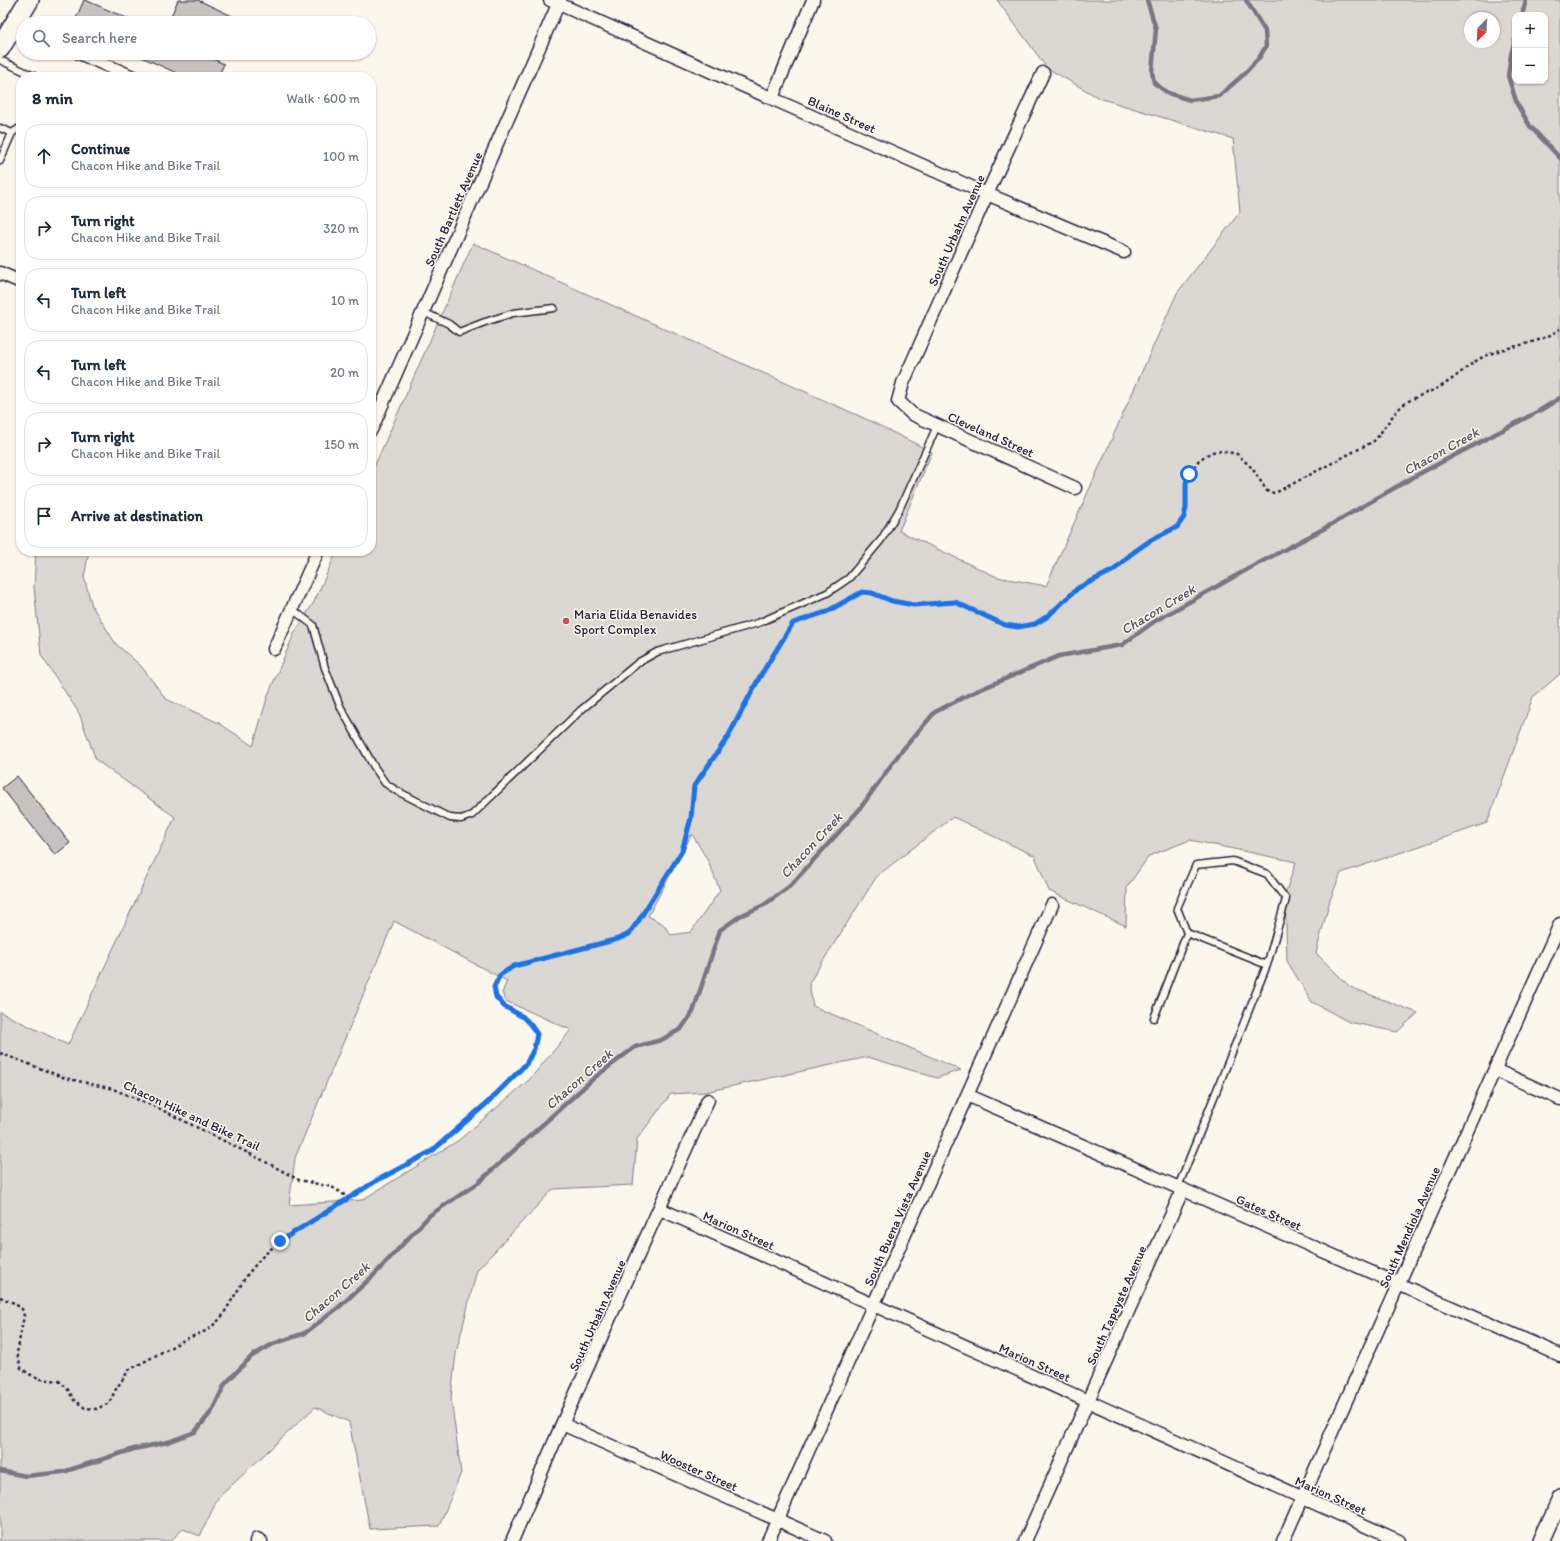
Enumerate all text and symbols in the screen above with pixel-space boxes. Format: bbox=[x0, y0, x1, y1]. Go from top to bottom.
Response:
north arrow bbox=[1464, 12, 1500, 48]
map controls bbox=[1512, 12, 1548, 84]
button: + bbox=[1512, 12, 1548, 48]
search box bbox=[16, 16, 376, 60]
icon: search bbox=[30, 27, 52, 49]
text: Search here bbox=[62, 29, 137, 47]
button: − bbox=[1512, 48, 1548, 84]
text: 8 min bbox=[32, 88, 73, 108]
text: Walk · 600 m bbox=[287, 91, 360, 106]
street label: Blaine Street bbox=[805, 93, 878, 136]
text: Continue bbox=[71, 140, 130, 158]
icon: ahead bbox=[33, 145, 55, 167]
text: 100 m bbox=[323, 149, 359, 164]
street label: South Bartlett Avenue bbox=[421, 150, 486, 269]
text: Chacon Hike and Bike Trail bbox=[71, 158, 220, 173]
street label: South Urbahn Avenue bbox=[925, 172, 988, 288]
text: Turn right bbox=[71, 212, 135, 230]
icon: right bbox=[33, 217, 55, 239]
text: 320 m bbox=[323, 221, 359, 236]
text: Chacon Hike and Bike Trail bbox=[71, 230, 220, 245]
text: Turn left bbox=[71, 284, 126, 302]
icon: left bbox=[33, 289, 55, 311]
text: 10 m bbox=[331, 293, 359, 308]
text: Chacon Hike and Bike Trail bbox=[71, 302, 220, 317]
text: Turn left bbox=[71, 356, 126, 374]
icon: left bbox=[33, 361, 55, 383]
text: 20 m bbox=[330, 365, 359, 380]
text: Chacon Hike and Bike Trail bbox=[71, 374, 220, 389]
street label: Cleveland Street bbox=[945, 409, 1036, 460]
water label: Chacon Creek bbox=[1401, 423, 1483, 479]
text: Turn right bbox=[71, 428, 135, 446]
icon: right bbox=[33, 433, 55, 455]
text: 150 m bbox=[324, 437, 359, 452]
text: Chacon Hike and Bike Trail bbox=[71, 446, 220, 461]
route start bbox=[1180, 465, 1198, 483]
icon: arrive bbox=[33, 505, 55, 527]
text: Arrive at destination bbox=[71, 507, 203, 525]
water label: Chacon Creek bbox=[1118, 580, 1199, 638]
place label: Maria Elida Benavides Sport Complex bbox=[574, 607, 697, 637]
marker: Maria Elida Benavides Sport Complex bbox=[561, 616, 571, 626]
water label: Chacon Creek bbox=[777, 808, 847, 882]
water label: Chacon Creek bbox=[542, 1045, 617, 1113]
street label: Chacon Hike and Bike Trail bbox=[121, 1077, 263, 1154]
street label: South Buena Vista Avenue bbox=[861, 1148, 934, 1288]
street label: South Mendiola Avenue bbox=[1376, 1164, 1443, 1290]
street label: Gates Street bbox=[1234, 1191, 1304, 1234]
street label: Marion Street bbox=[701, 1208, 777, 1253]
route end bbox=[271, 1232, 289, 1250]
street label: South Tapeyste Avenue bbox=[1083, 1243, 1150, 1367]
street label: South Urbahn Avenue bbox=[566, 1257, 629, 1373]
water label: Chacon Creek bbox=[299, 1258, 374, 1326]
street label: Marion Street bbox=[997, 1340, 1073, 1385]
street label: Wooster Street bbox=[658, 1447, 740, 1494]
street label: Marion Street bbox=[1293, 1473, 1369, 1518]

